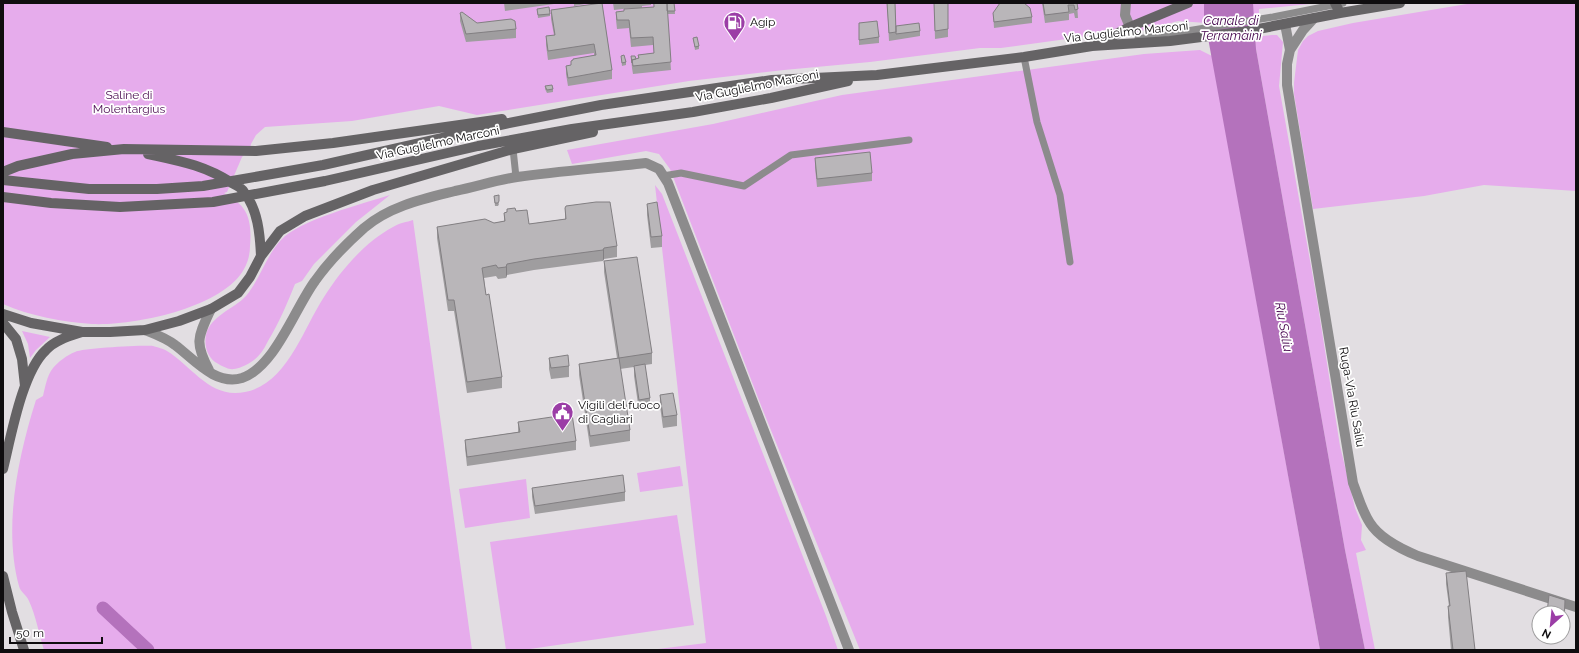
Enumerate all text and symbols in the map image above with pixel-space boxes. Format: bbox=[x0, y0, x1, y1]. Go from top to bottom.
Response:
fuel station icon: Agip bbox=[721, 9, 747, 42]
water label: Canale di Terramàini bbox=[1200, 13, 1263, 43]
place label: Agip bbox=[750, 15, 775, 29]
street label: Via Guglielmo Marconi bbox=[1063, 18, 1189, 46]
street label: Via Guglielmo Marconi bbox=[694, 67, 820, 105]
park label: Saline di Molentargius bbox=[93, 88, 165, 116]
street label: Via Guglielmo Marconi bbox=[375, 123, 501, 163]
water label: Riu Saliu bbox=[1272, 301, 1296, 353]
street label: Ruga-Via Riu Saliu bbox=[1336, 346, 1368, 448]
place label: Vigili del fuoco di Cagliari bbox=[578, 398, 660, 426]
public building icon: Vigili del fuoco di Cagliari bbox=[549, 399, 575, 432]
north arrow bbox=[1531, 605, 1571, 645]
scale bar bbox=[10, 619, 102, 645]
text: 50 m bbox=[16, 626, 44, 640]
text: N bbox=[1540, 626, 1553, 641]

